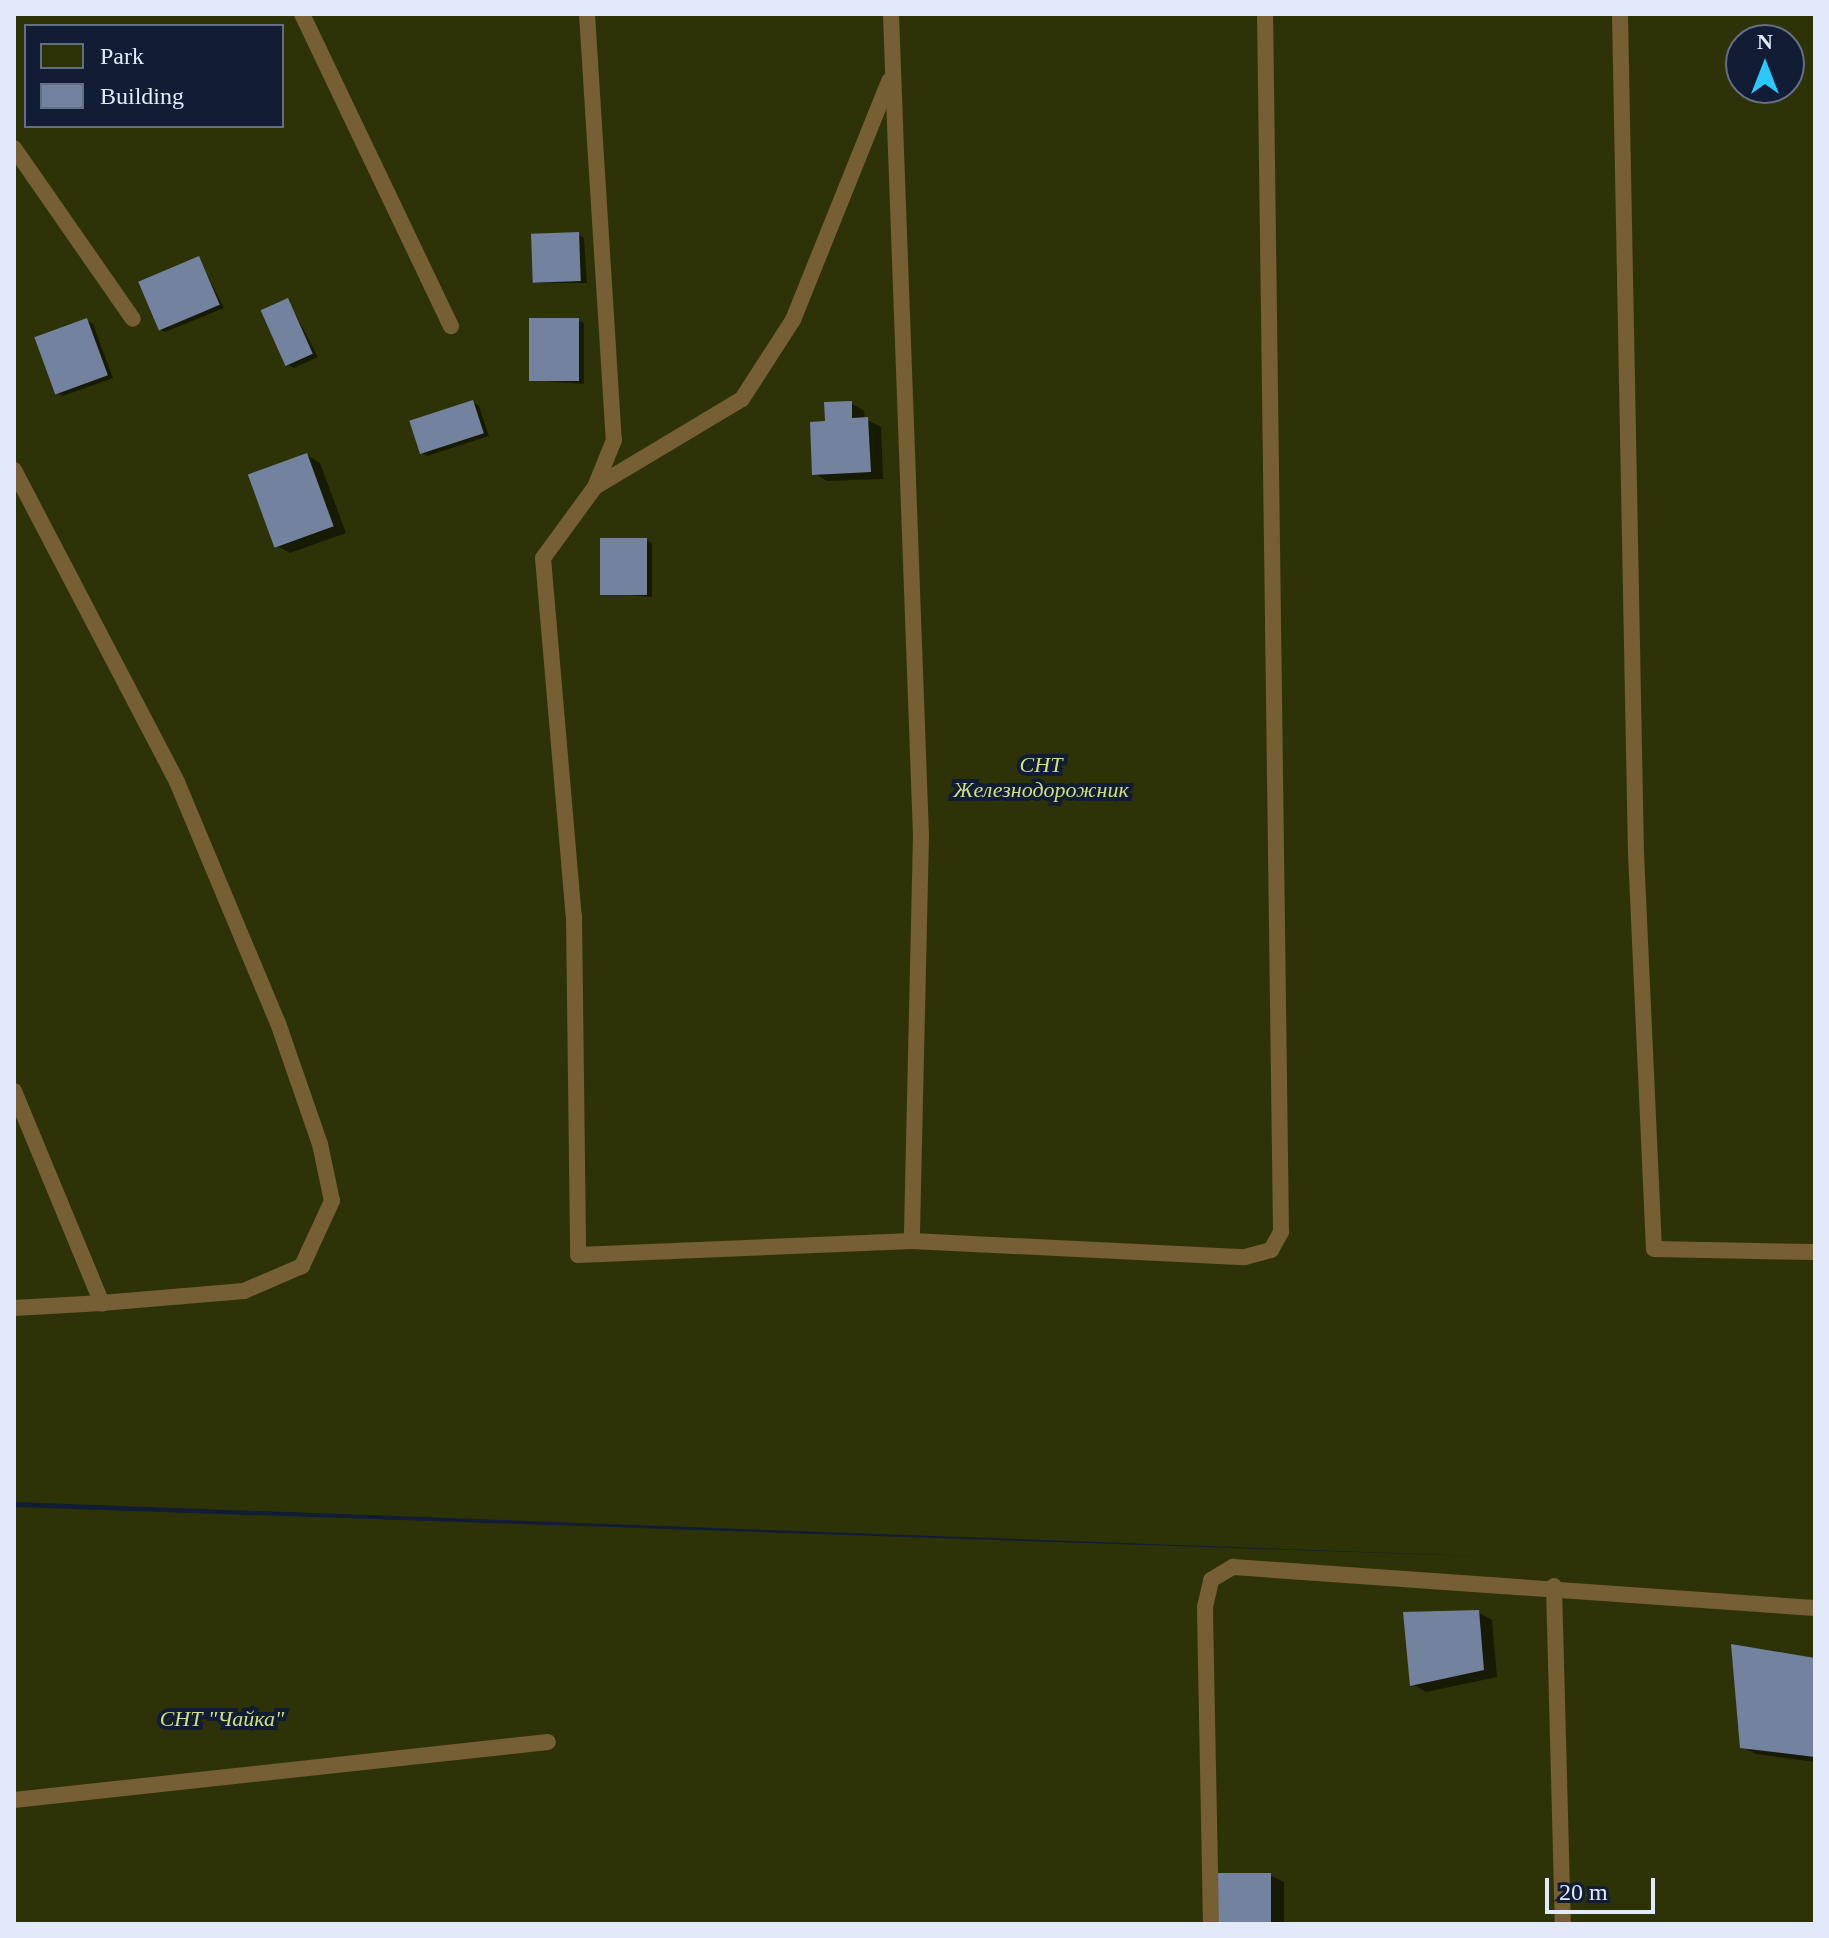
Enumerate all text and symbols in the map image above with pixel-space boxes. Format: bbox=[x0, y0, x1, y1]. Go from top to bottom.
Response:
legend bbox=[24, 24, 284, 128]
north arrow bbox=[1725, 24, 1805, 104]
text: N bbox=[1757, 29, 1773, 54]
text: Park bbox=[100, 43, 144, 69]
text: Building bbox=[100, 83, 184, 109]
park label: СНТ Железнодорожник bbox=[953, 751, 1129, 802]
park label: СНТ "Чайка" bbox=[160, 1706, 284, 1732]
scale bar bbox=[1549, 1862, 1659, 1912]
text: 20 m bbox=[1559, 1879, 1608, 1905]

